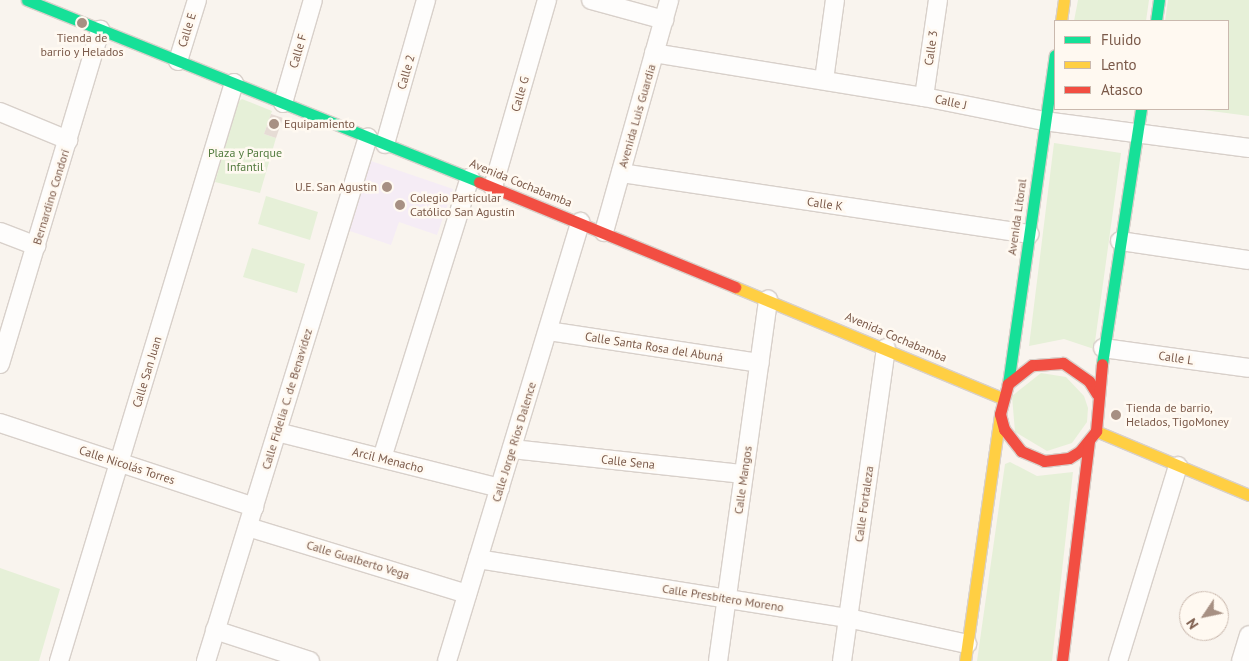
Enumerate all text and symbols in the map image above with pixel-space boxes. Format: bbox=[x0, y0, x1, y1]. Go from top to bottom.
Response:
street label: Calle E bbox=[175, 11, 199, 49]
marker: Tienda de barrio y Helados bbox=[76, 17, 88, 29]
legend bbox=[1054, 20, 1229, 110]
street label: Calle 3 bbox=[921, 29, 941, 67]
text: Fluido bbox=[1101, 30, 1141, 49]
place label: Tienda de barrio y Helados bbox=[40, 31, 124, 59]
street label: Calle F bbox=[286, 32, 310, 70]
street label: Calle 2 bbox=[394, 53, 418, 91]
text: Lento bbox=[1101, 55, 1137, 74]
street label: Avenida Luis Guardia bbox=[615, 63, 659, 169]
street label: Calle G bbox=[508, 75, 532, 113]
text: Atasco bbox=[1101, 80, 1143, 99]
street label: Calle J bbox=[934, 92, 968, 112]
place label: Equipamiento bbox=[284, 117, 355, 131]
marker: Equipamiento bbox=[268, 118, 280, 130]
park label: Plaza y Parque Infantil bbox=[208, 146, 282, 174]
street label: Bernardino Condorí bbox=[30, 147, 72, 247]
street label: Avenida Cochabamba bbox=[468, 156, 574, 210]
street label: Avenida Litoral bbox=[1005, 178, 1029, 256]
place label: U.E. San Agustin bbox=[294, 180, 377, 194]
marker: U.E. San Agustin bbox=[381, 181, 393, 193]
place label: Colegio Particular Católico San Agustín bbox=[410, 191, 515, 219]
street label: Calle K bbox=[806, 194, 844, 214]
marker: Colegio Particular Católico San Agustín bbox=[394, 199, 406, 211]
street label: Avenida Cochabamba bbox=[843, 309, 949, 365]
street label: Calle Fidelia C. de Benavídez bbox=[259, 326, 315, 472]
street label: Calle Santa Rosa del Abuná bbox=[584, 329, 724, 365]
street label: Calle San Juan bbox=[129, 335, 165, 409]
street label: Calle L bbox=[1158, 348, 1194, 368]
street label: Calle Jorge Ríos Dalence bbox=[489, 380, 539, 504]
place label: Tienda de barrio, Helados, TigoMoney bbox=[1126, 401, 1230, 429]
marker: Tienda de barrio, Helados, TigoMoney bbox=[1110, 409, 1122, 421]
street label: Calle Nicolás Torres bbox=[77, 443, 177, 487]
street label: Arcil Menacho bbox=[351, 444, 425, 476]
street label: Calle Mangos bbox=[731, 445, 755, 515]
street label: Calle Sena bbox=[600, 452, 656, 472]
street label: Calle Fortaleza bbox=[852, 465, 876, 543]
street label: Calle Gualberto Vega bbox=[305, 537, 411, 583]
street label: Calle Presbítero Moreno bbox=[661, 581, 785, 615]
north arrow bbox=[1179, 591, 1229, 641]
text: N bbox=[1182, 615, 1202, 633]

